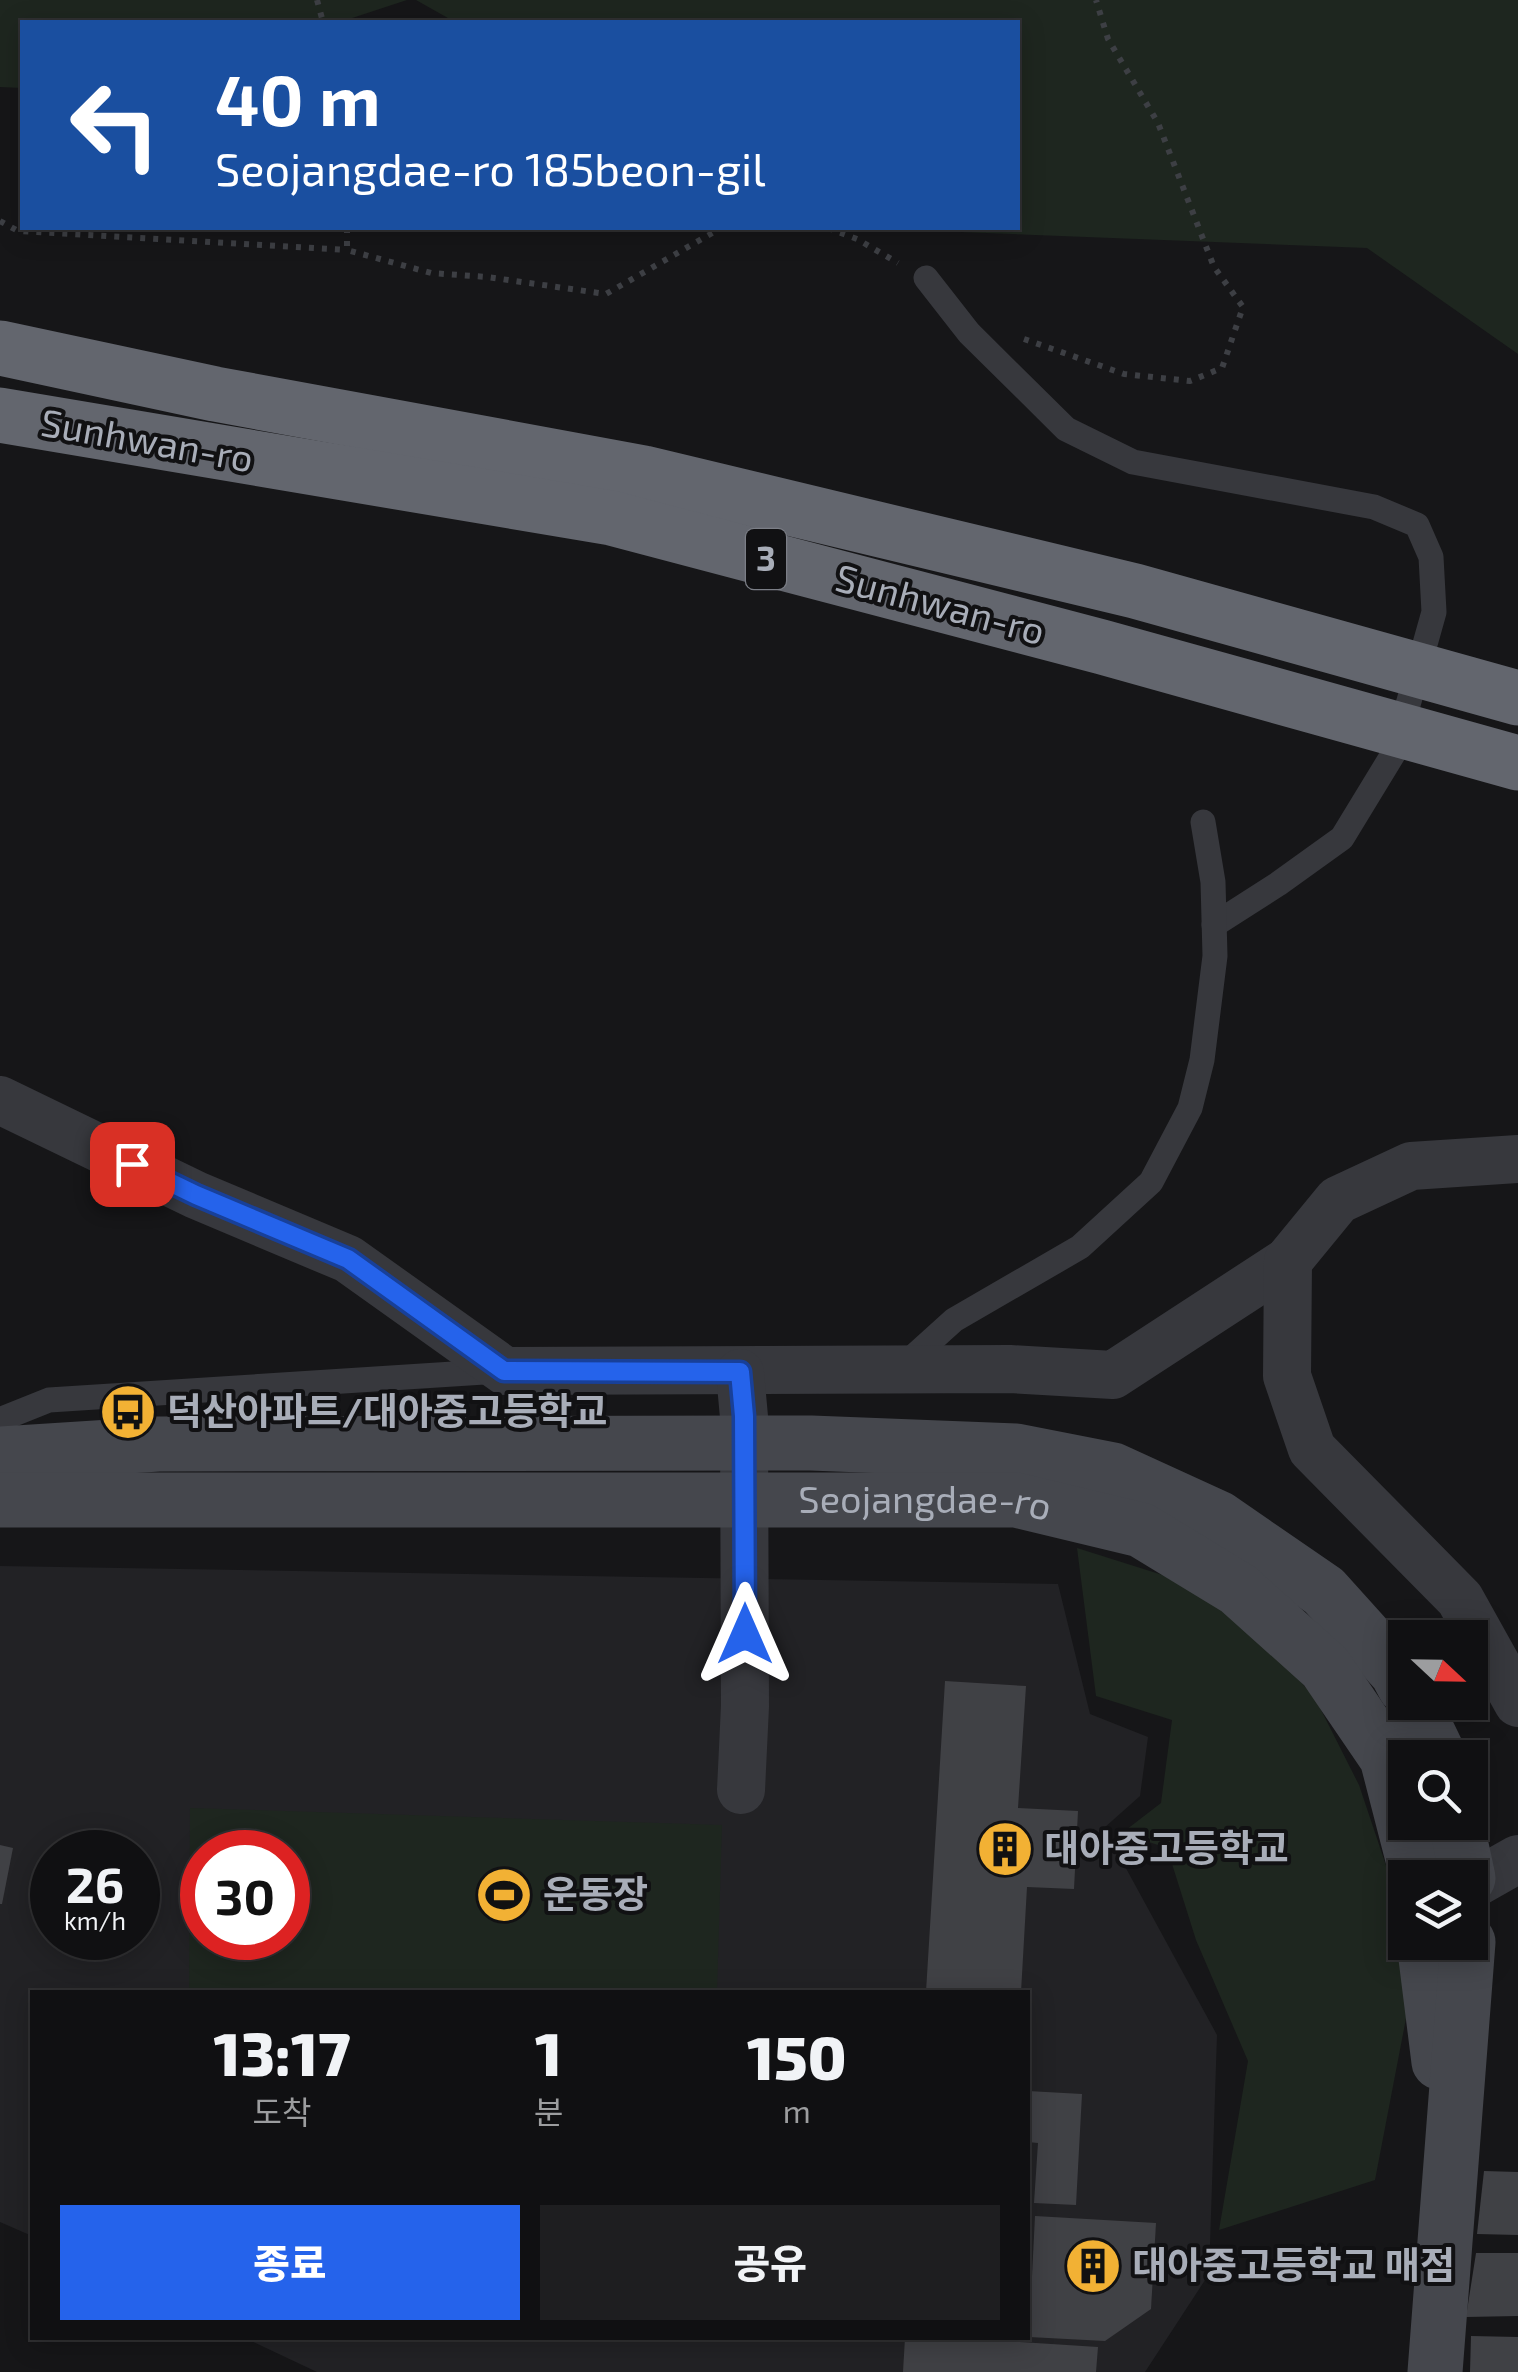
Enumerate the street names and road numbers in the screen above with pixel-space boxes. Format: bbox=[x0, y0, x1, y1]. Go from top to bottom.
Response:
street label: Sunhwan-ro bbox=[38, 398, 257, 480]
road number: 3 bbox=[746, 529, 786, 589]
street label: Sunhwan-ro bbox=[831, 553, 1050, 653]
street label: Seojangdae-ro bbox=[798, 1475, 1057, 1529]

